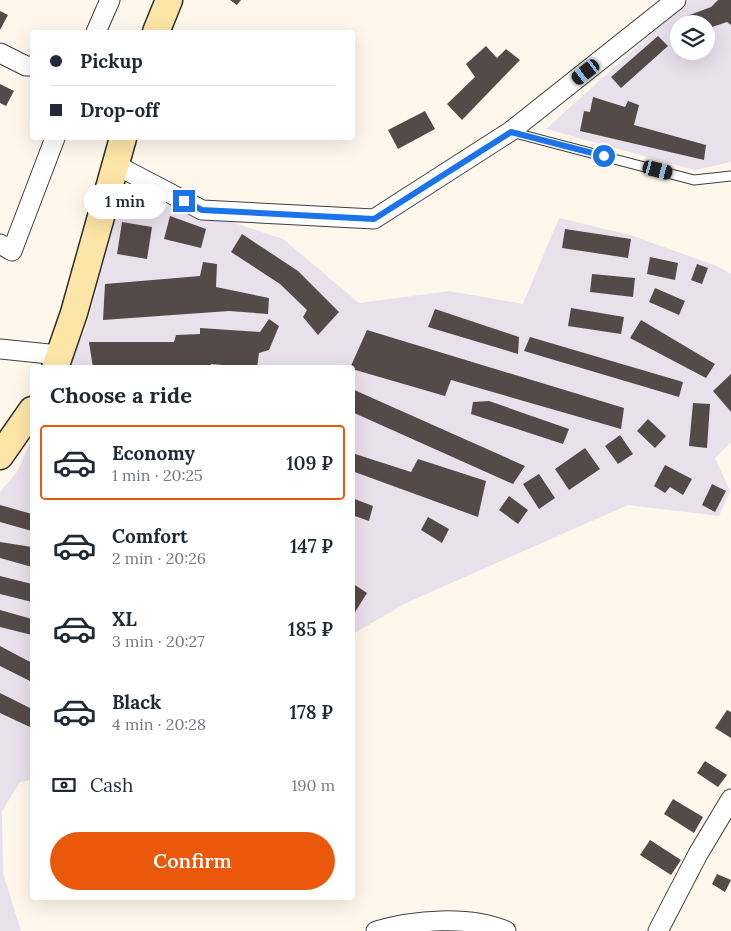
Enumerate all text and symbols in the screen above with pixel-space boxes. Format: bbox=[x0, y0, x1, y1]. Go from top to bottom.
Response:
map controls bbox=[670, 15, 715, 60]
button: layers bbox=[670, 15, 715, 60]
text: Pickup bbox=[80, 49, 143, 73]
car bbox=[569, 57, 602, 87]
text: Drop-off bbox=[80, 98, 159, 122]
route start bbox=[593, 145, 615, 167]
car bbox=[641, 159, 674, 181]
callout: 1 min bbox=[84, 184, 166, 218]
route end bbox=[173, 190, 195, 212]
text: 1 min bbox=[105, 191, 145, 211]
text: Choose a ride bbox=[50, 381, 192, 409]
icon: car bbox=[52, 440, 97, 485]
text: Economy bbox=[112, 441, 195, 465]
text: 109 ₽ bbox=[286, 451, 333, 475]
text: 1 min · 20:25 bbox=[112, 465, 203, 485]
icon: car bbox=[52, 523, 97, 568]
text: Comfort bbox=[112, 524, 188, 548]
text: 147 ₽ bbox=[290, 534, 333, 558]
text: 2 min · 20:26 bbox=[112, 548, 206, 568]
icon: car bbox=[52, 606, 97, 651]
text: XL bbox=[112, 607, 137, 631]
text: 185 ₽ bbox=[288, 617, 333, 641]
text: 3 min · 20:27 bbox=[112, 631, 205, 651]
icon: car bbox=[52, 689, 97, 734]
text: Black bbox=[112, 690, 161, 714]
text: 178 ₽ bbox=[289, 700, 333, 724]
text: 4 min · 20:28 bbox=[112, 714, 206, 734]
icon: cash bbox=[50, 771, 78, 799]
text: Cash bbox=[90, 773, 133, 797]
text: 190 m bbox=[291, 775, 335, 795]
button: Confirm bbox=[50, 832, 335, 890]

